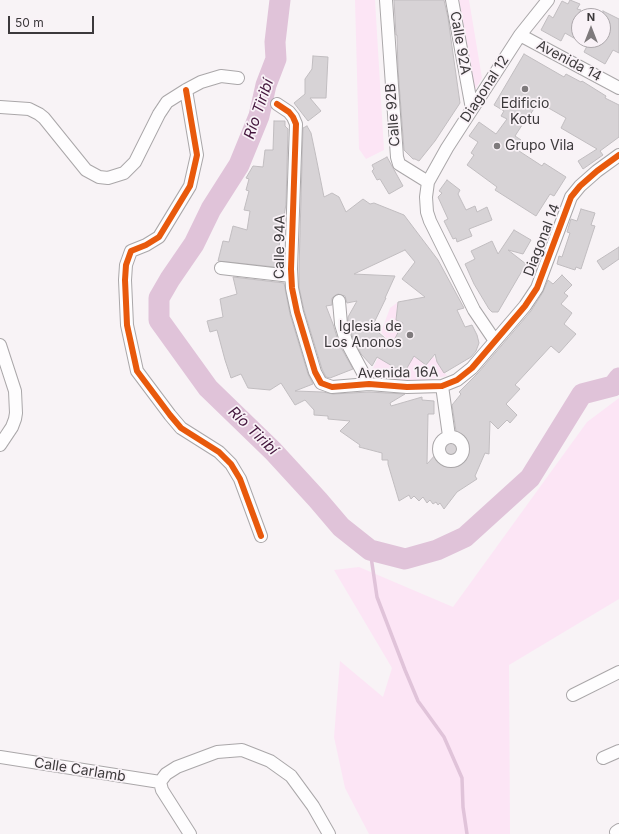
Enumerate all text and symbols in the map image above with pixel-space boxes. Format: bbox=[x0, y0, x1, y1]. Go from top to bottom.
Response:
scale bar bbox=[10, 8, 96, 34]
north arrow bbox=[571, 8, 611, 48]
street label: Calle 92A bbox=[446, 10, 474, 76]
text: N bbox=[587, 10, 595, 24]
text: 50 m bbox=[15, 15, 44, 30]
street label: Avenida 14 bbox=[534, 37, 604, 85]
street label: Diagonal 12 bbox=[457, 53, 513, 125]
water label: Río Tiribí bbox=[240, 77, 278, 141]
street label: Calle 92B bbox=[382, 83, 404, 147]
marker: Edificio Kotu bbox=[520, 84, 530, 94]
place label: Edificio Kotu bbox=[501, 96, 549, 128]
place label: Grupo Vila bbox=[505, 138, 574, 154]
marker: Grupo Vila bbox=[492, 141, 502, 151]
street label: Diagonal 14 bbox=[520, 201, 564, 279]
street label: Calle 94A bbox=[271, 215, 289, 279]
place label: Iglesia de Los Anonos bbox=[324, 319, 402, 352]
marker: Iglesia de Los Anonos bbox=[405, 330, 415, 340]
street label: Avenida 16A bbox=[358, 364, 438, 382]
water label: Río Tiribí bbox=[224, 403, 282, 459]
street label: Calle Carlamb bbox=[33, 754, 127, 786]

